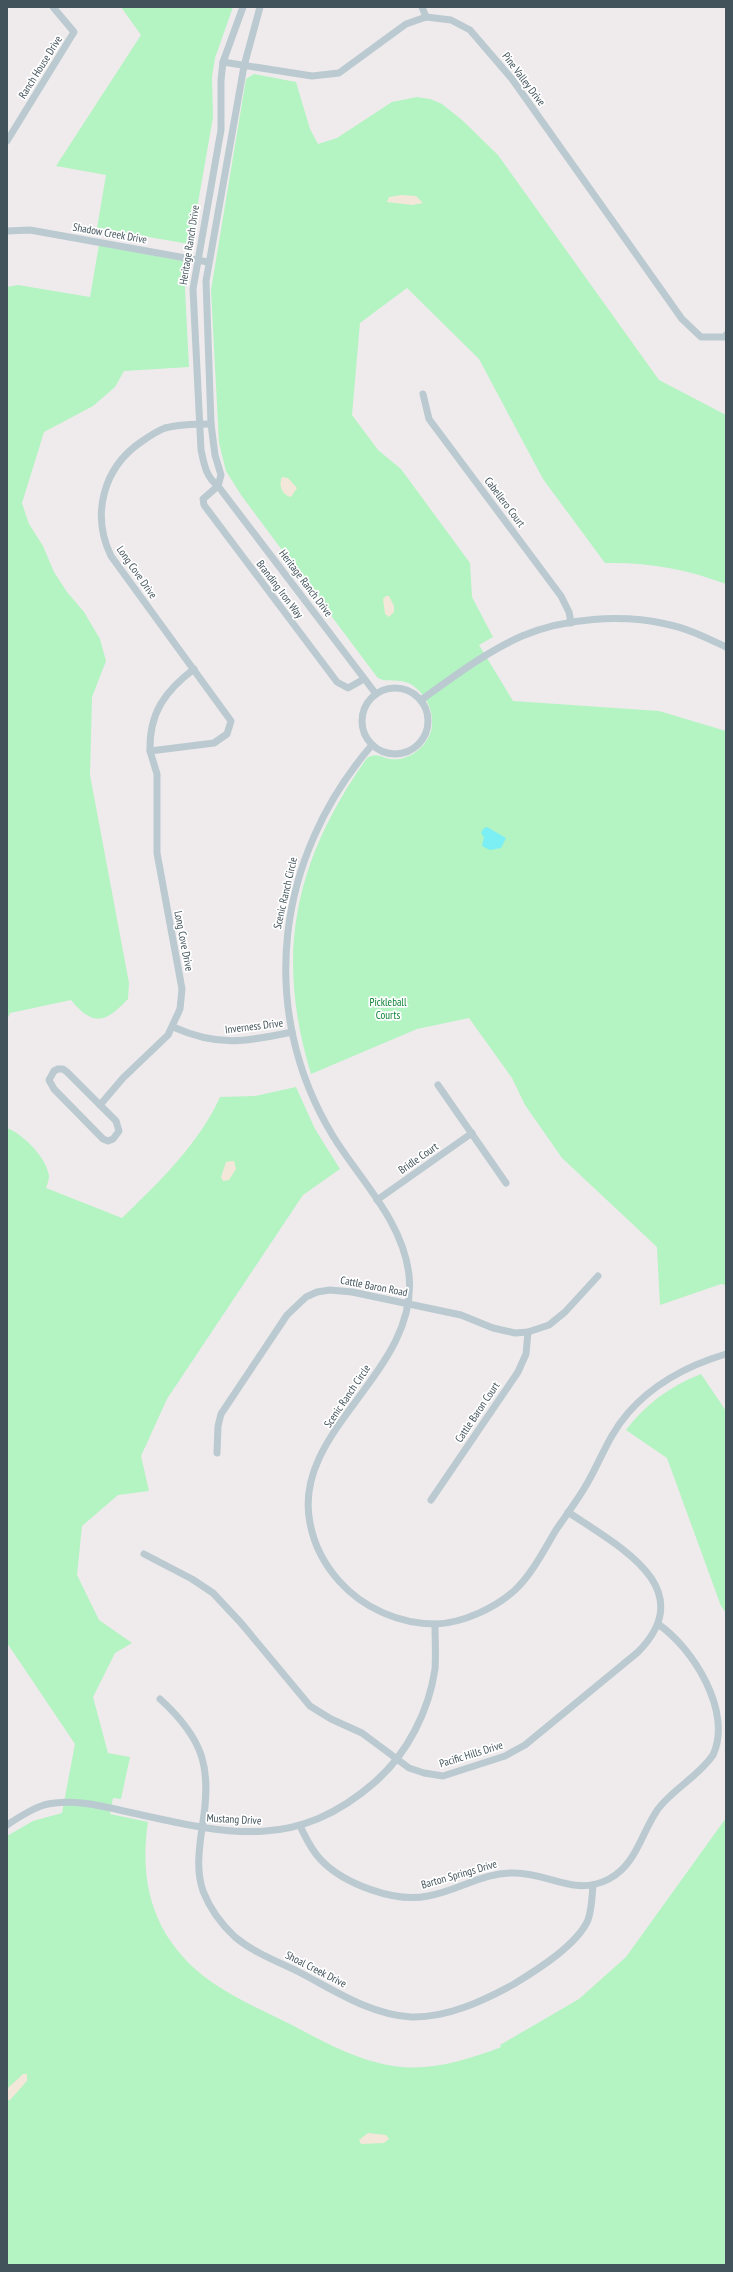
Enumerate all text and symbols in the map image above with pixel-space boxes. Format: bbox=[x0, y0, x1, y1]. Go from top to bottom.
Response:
street label: Ranch House Drive bbox=[15, 33, 65, 101]
street label: Pine Valley Drive bbox=[499, 49, 549, 109]
street label: Heritage Ranch Drive bbox=[176, 204, 202, 286]
street label: Shadow Creek Drive bbox=[72, 220, 149, 247]
street label: Cabellero Court bbox=[482, 474, 528, 530]
street label: Long Cove Drive bbox=[114, 543, 161, 601]
street label: Heritage Ranch Drive bbox=[276, 547, 336, 620]
street label: Branding Iron Way bbox=[254, 557, 307, 622]
street label: Scenic Ranch Circle bbox=[270, 855, 300, 930]
street label: Long Cove Drive bbox=[171, 910, 197, 973]
park label: Pickleball Courts bbox=[370, 995, 407, 1022]
street label: Inverness Drive bbox=[224, 1015, 284, 1037]
street label: Bridle Court bbox=[395, 1139, 441, 1177]
street label: Cattle Baron Road bbox=[339, 1273, 409, 1299]
street label: Scenic Ranch Circle bbox=[321, 1361, 374, 1430]
street label: Cattle Baron Court bbox=[452, 1379, 502, 1445]
street label: Pacific Hills Drive bbox=[438, 1738, 505, 1770]
street label: Mustang Drive bbox=[206, 1811, 262, 1827]
street label: Barton Springs Drive bbox=[419, 1856, 499, 1892]
street label: Shoal Creek Drive bbox=[283, 1948, 349, 1991]

